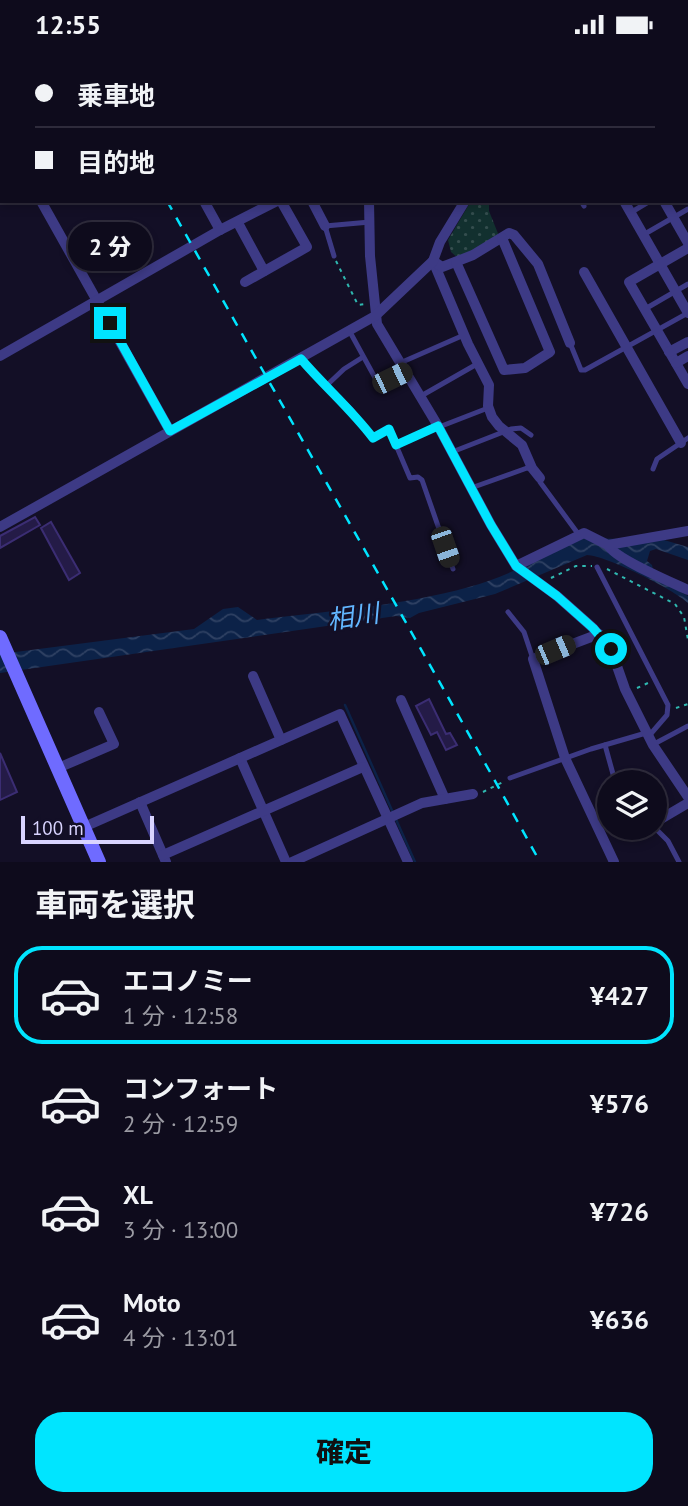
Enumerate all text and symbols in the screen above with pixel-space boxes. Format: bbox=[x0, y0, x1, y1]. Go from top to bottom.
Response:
text: 12:55 bbox=[35, 8, 101, 41]
text: 乗車地 bbox=[77, 79, 155, 112]
text: 目的地 bbox=[77, 146, 155, 179]
callout: 2 分 bbox=[68, 222, 152, 271]
text: 2 分 bbox=[89, 232, 131, 261]
route end bbox=[94, 307, 126, 339]
car bbox=[369, 359, 416, 397]
car bbox=[429, 524, 462, 570]
water label: 相川 bbox=[325, 595, 384, 636]
car bbox=[532, 632, 579, 668]
route start bbox=[595, 633, 627, 665]
map controls bbox=[597, 770, 667, 840]
button: layers bbox=[597, 770, 667, 840]
scale bar bbox=[21, 813, 154, 845]
text: 100 m bbox=[32, 816, 84, 840]
text: 車両を選択 bbox=[35, 883, 195, 925]
icon: car bbox=[39, 964, 102, 1027]
text: エコノミー bbox=[123, 964, 253, 997]
text: ¥427 bbox=[590, 979, 649, 1012]
text: 1 分 · 12:58 bbox=[123, 1001, 238, 1030]
icon: car bbox=[39, 1072, 102, 1135]
text: コンフォート bbox=[123, 1072, 278, 1105]
text: ¥576 bbox=[590, 1087, 649, 1120]
text: 2 分 · 12:59 bbox=[123, 1109, 238, 1138]
text: XL bbox=[123, 1178, 153, 1211]
icon: car bbox=[39, 1180, 102, 1243]
text: ¥726 bbox=[590, 1195, 649, 1228]
text: 3 分 · 13:00 bbox=[123, 1215, 238, 1244]
text: Moto bbox=[123, 1286, 181, 1319]
icon: car bbox=[39, 1288, 102, 1351]
text: ¥636 bbox=[590, 1303, 649, 1336]
text: 4 分 · 13:01 bbox=[123, 1323, 238, 1352]
button: 確定 bbox=[35, 1412, 653, 1492]

